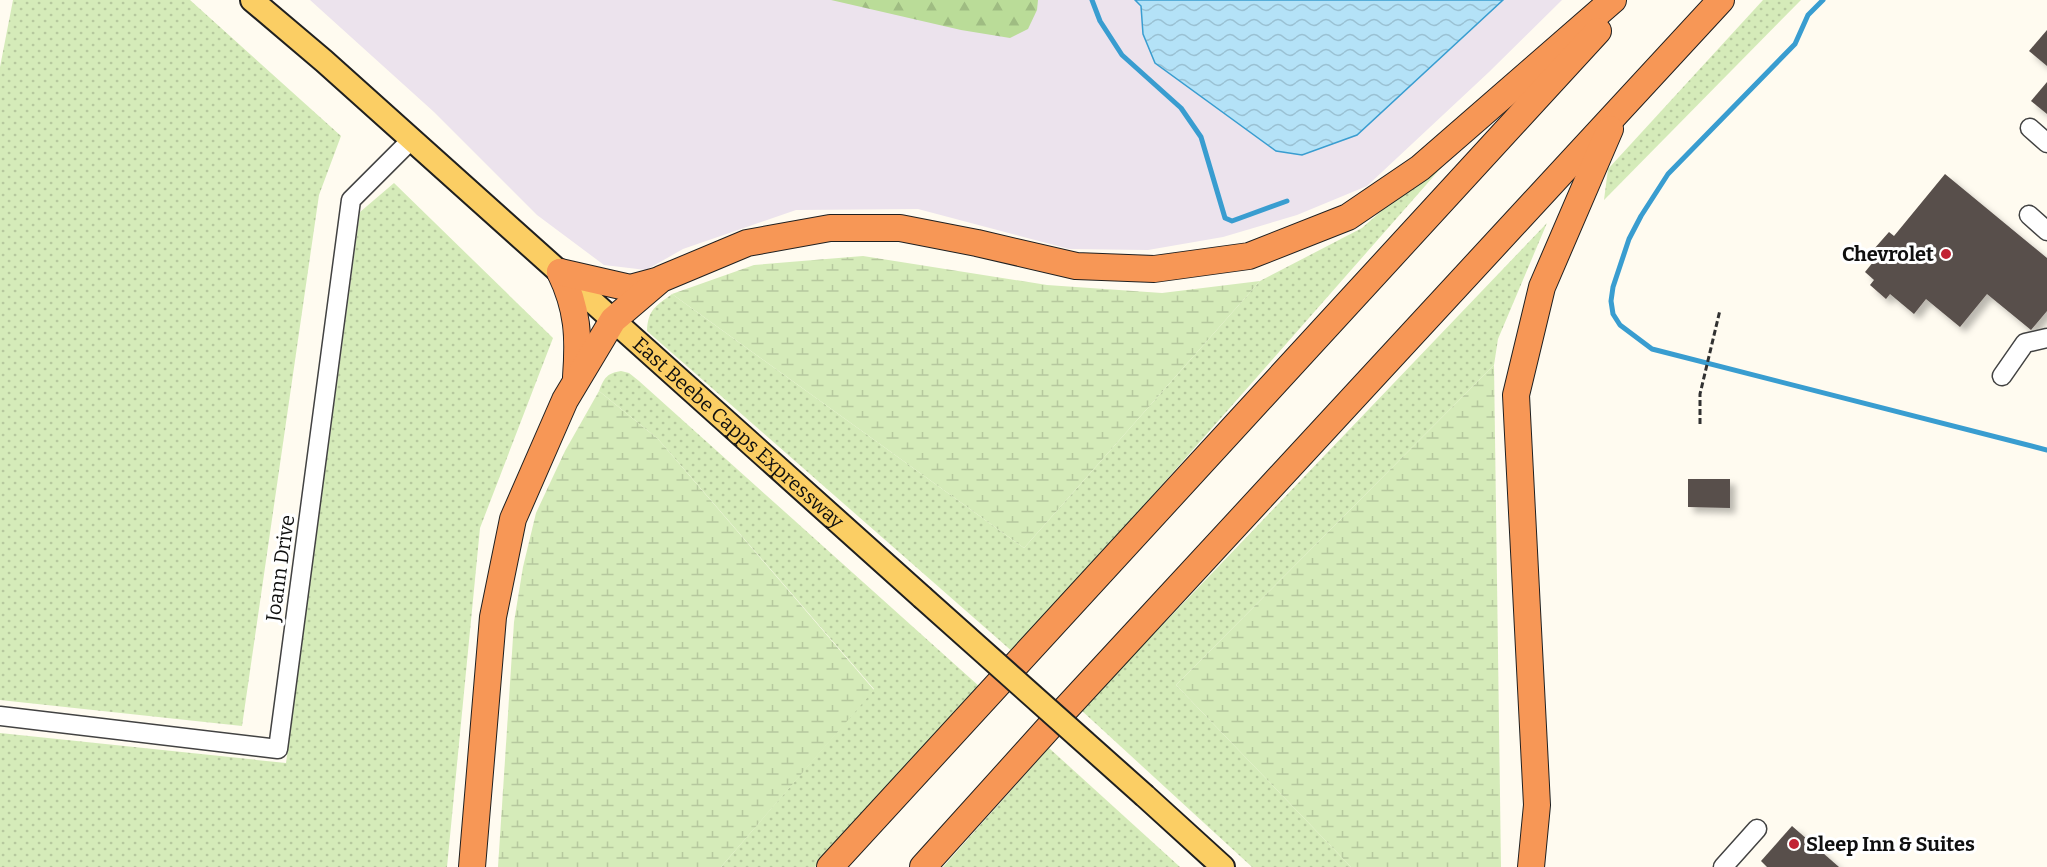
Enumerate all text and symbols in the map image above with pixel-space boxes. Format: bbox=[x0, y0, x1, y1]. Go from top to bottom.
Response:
place label: Chevrolet bbox=[1842, 242, 1934, 266]
marker: Chevrolet bbox=[1939, 247, 1953, 261]
street label: East Beebe Capps Expressway bbox=[628, 332, 849, 534]
street label: Joann Drive bbox=[261, 513, 299, 624]
place label: Sleep Inn & Suites bbox=[1806, 832, 1975, 856]
marker: Sleep Inn & Suites bbox=[1787, 837, 1801, 851]

